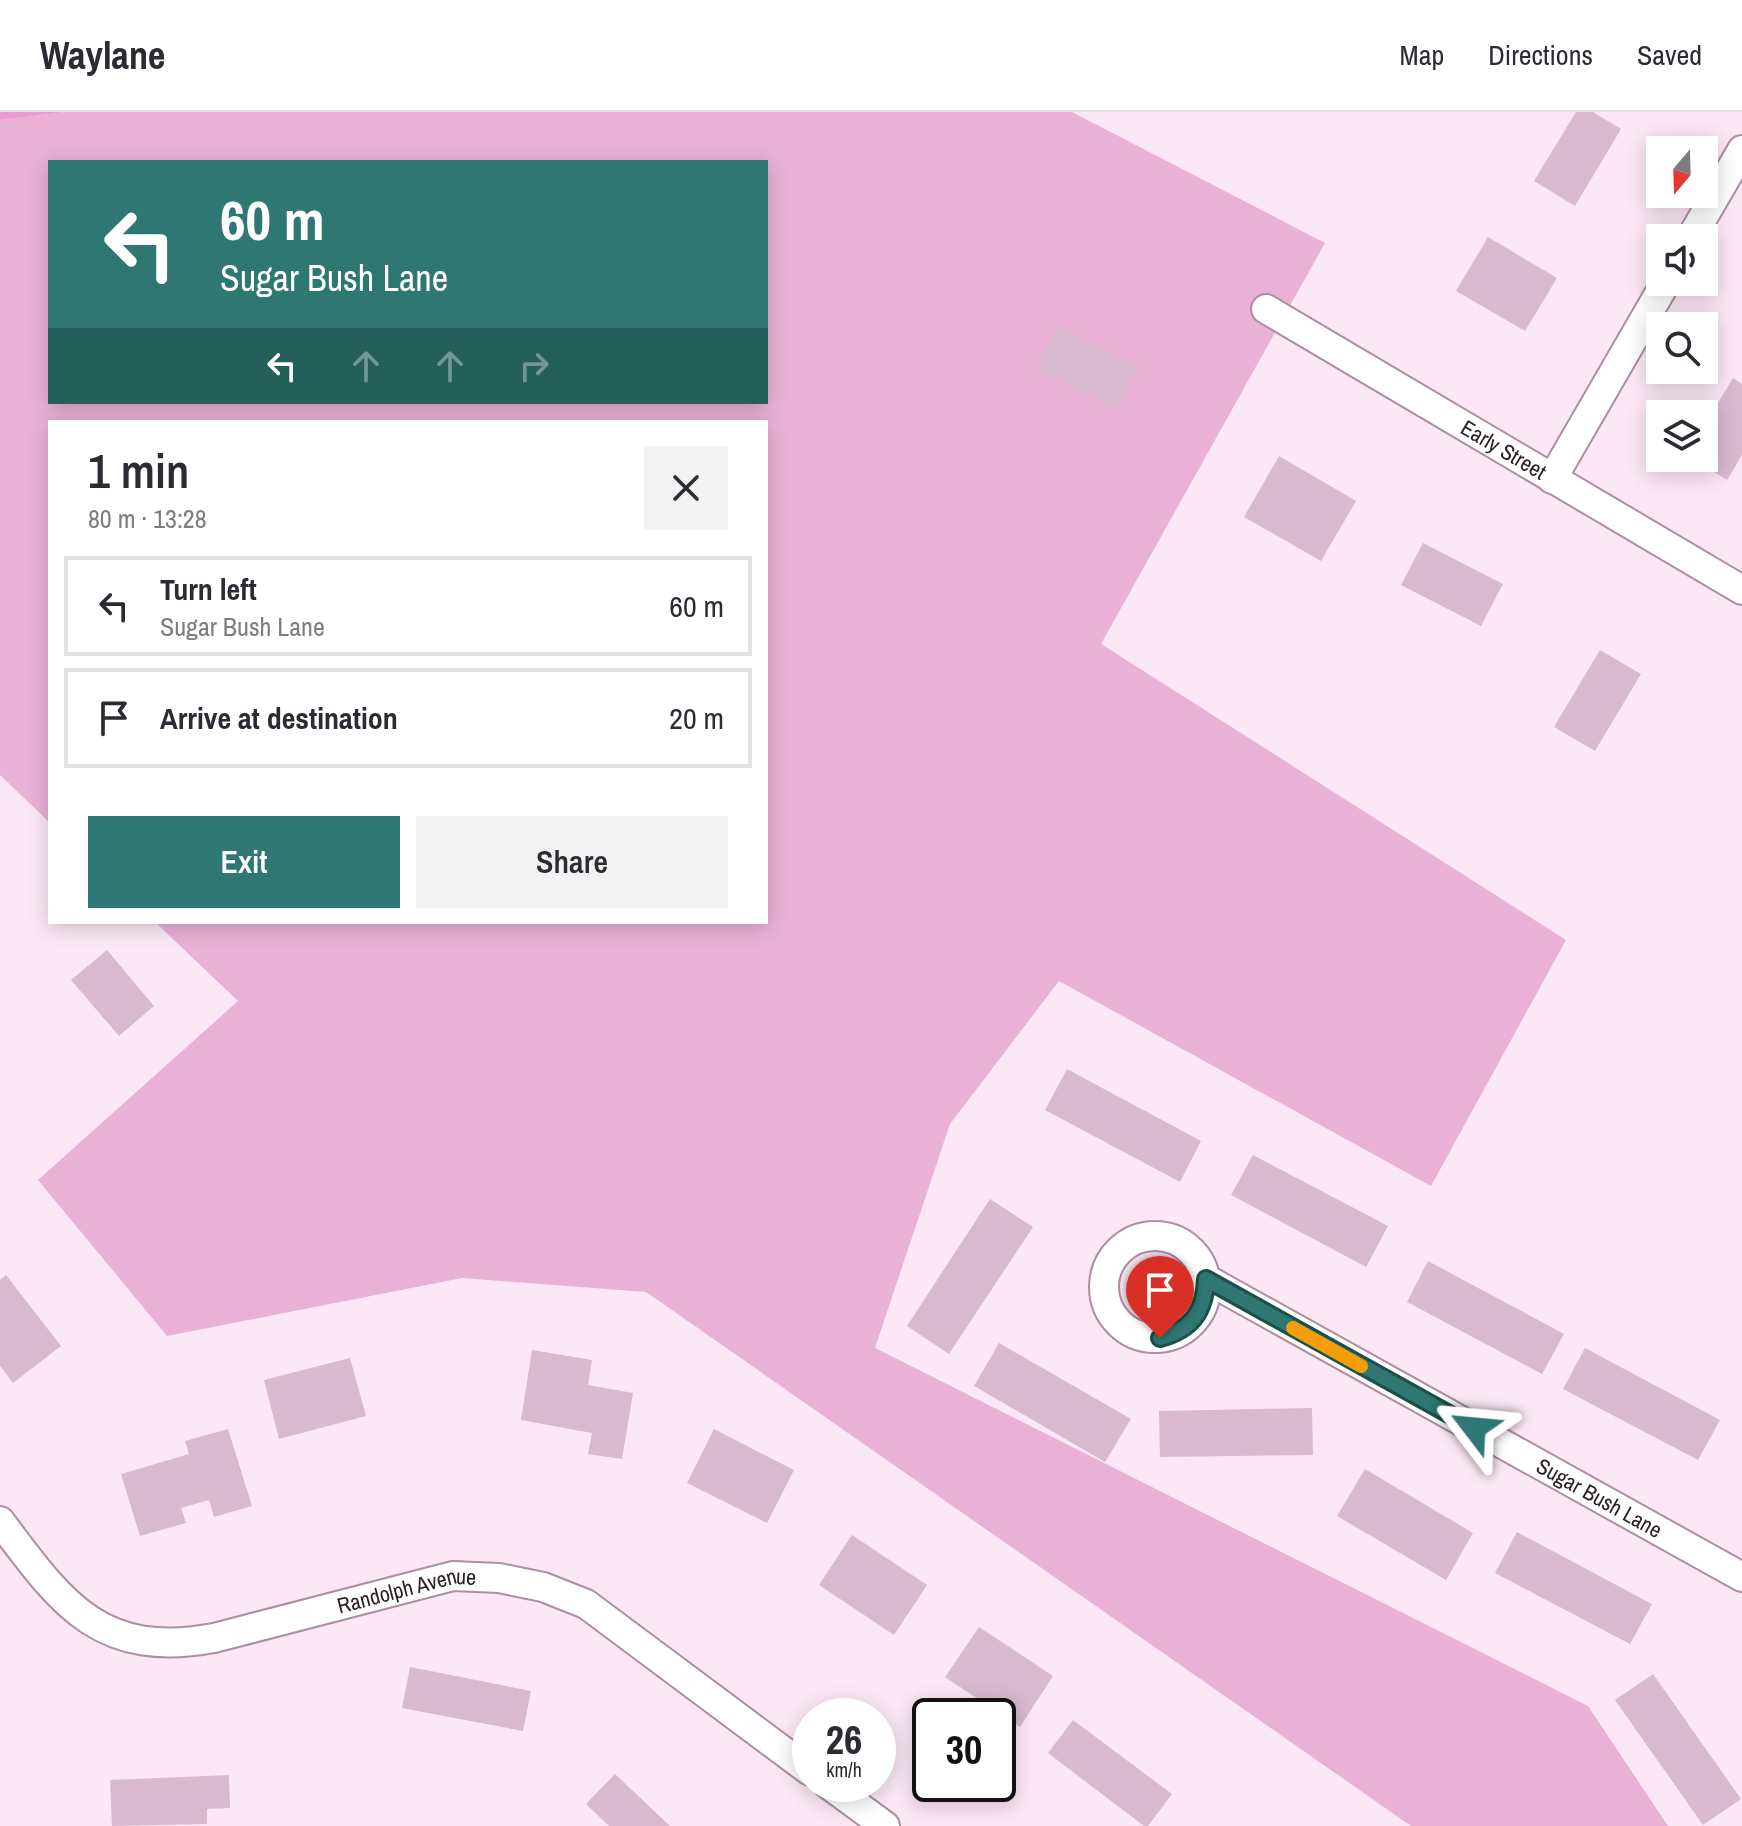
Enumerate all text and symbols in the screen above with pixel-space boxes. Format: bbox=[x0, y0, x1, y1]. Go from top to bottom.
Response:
text: Waylane bbox=[40, 30, 165, 81]
text: Map bbox=[1400, 36, 1444, 74]
text: Directions bbox=[1488, 36, 1593, 74]
text: Saved bbox=[1637, 36, 1702, 74]
north arrow bbox=[1646, 136, 1718, 208]
map controls bbox=[1646, 136, 1718, 472]
text: 60 m bbox=[220, 182, 325, 257]
icon: left bbox=[88, 192, 192, 296]
button: sound bbox=[1646, 224, 1718, 296]
text: Sugar Bush Lane bbox=[220, 254, 448, 302]
button: search bbox=[1646, 312, 1718, 384]
icon: left bbox=[260, 344, 304, 388]
icon: ahead bbox=[344, 344, 388, 388]
icon: ahead bbox=[428, 344, 472, 388]
icon: right bbox=[512, 344, 556, 388]
button: layers bbox=[1646, 400, 1718, 472]
street label: Early Street bbox=[1455, 412, 1552, 486]
text: 1 min bbox=[88, 438, 189, 503]
button: close bbox=[644, 446, 728, 530]
text: 80 m · 13:28 bbox=[88, 501, 207, 536]
text: Turn left bbox=[160, 569, 257, 609]
icon: left bbox=[92, 584, 136, 628]
text: 60 m bbox=[669, 586, 724, 626]
text: Sugar Bush Lane bbox=[160, 609, 325, 644]
icon: arrive bbox=[92, 696, 136, 740]
text: Arrive at destination bbox=[160, 698, 398, 738]
text: 20 m bbox=[669, 698, 724, 738]
button: Exit bbox=[88, 816, 400, 908]
button: Share bbox=[416, 816, 728, 908]
pin bbox=[1126, 1256, 1194, 1338]
icon: arrive bbox=[1138, 1268, 1182, 1312]
position arrow bbox=[1432, 1386, 1516, 1470]
street label: Sugar Bush Lane bbox=[1531, 1451, 1668, 1545]
street label: Randolph Avenue bbox=[334, 1561, 477, 1620]
speed limit sign: 30 bbox=[912, 1698, 1016, 1802]
text: 26 bbox=[826, 1713, 862, 1766]
text: km/h bbox=[826, 1756, 862, 1783]

